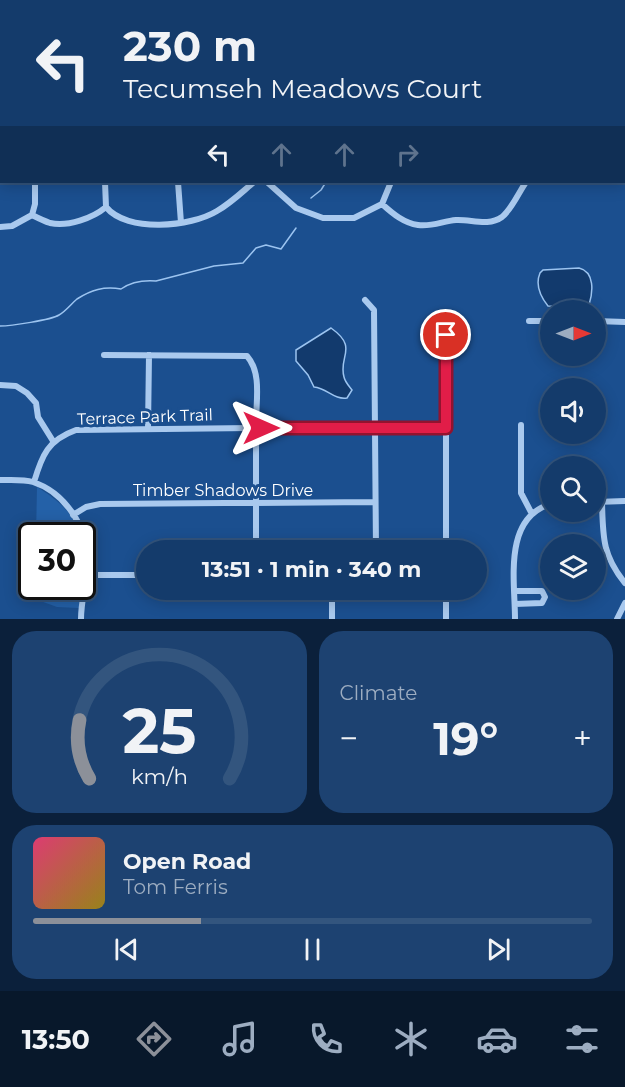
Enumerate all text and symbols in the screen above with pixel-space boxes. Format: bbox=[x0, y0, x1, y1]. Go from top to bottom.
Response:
text: 230 m bbox=[123, 20, 257, 72]
icon: left bbox=[24, 24, 102, 102]
text: Tecumseh Meadows Court bbox=[123, 72, 482, 105]
icon: left bbox=[202, 138, 235, 171]
icon: ahead bbox=[265, 138, 298, 171]
icon: ahead bbox=[328, 138, 361, 171]
icon: right bbox=[391, 138, 424, 171]
north arrow bbox=[540, 300, 606, 366]
map controls bbox=[540, 300, 606, 600]
pin bbox=[420, 309, 471, 360]
icon: arrive bbox=[429, 318, 462, 351]
button: sound bbox=[540, 378, 606, 444]
position arrow bbox=[229, 396, 293, 460]
street label: Terrace Park Trail bbox=[77, 405, 213, 429]
button: search bbox=[540, 456, 606, 522]
street label: Timber Shadows Drive bbox=[133, 481, 313, 500]
speed limit sign: 30 bbox=[18, 522, 96, 600]
button: layers bbox=[540, 534, 606, 600]
text: 13:51 · 1 min · 340 m bbox=[202, 556, 421, 583]
text: Climate bbox=[340, 681, 417, 705]
text: 25 bbox=[122, 693, 196, 769]
text: 19° bbox=[433, 711, 498, 766]
text: − bbox=[340, 718, 358, 758]
text: + bbox=[573, 718, 592, 758]
text: km/h bbox=[131, 763, 188, 789]
text: Open Road bbox=[123, 848, 251, 875]
text: Tom Ferris bbox=[123, 875, 228, 899]
icon: previous bbox=[110, 933, 143, 966]
icon: pause bbox=[296, 933, 329, 966]
icon: next bbox=[482, 933, 515, 966]
icon: directions bbox=[133, 1018, 175, 1060]
icon: music bbox=[219, 1018, 261, 1060]
icon: phone bbox=[305, 1018, 347, 1060]
icon: climate bbox=[390, 1018, 432, 1060]
icon: car bbox=[476, 1018, 518, 1060]
icon: filters bbox=[561, 1018, 603, 1060]
text: 13:50 bbox=[22, 1023, 90, 1056]

